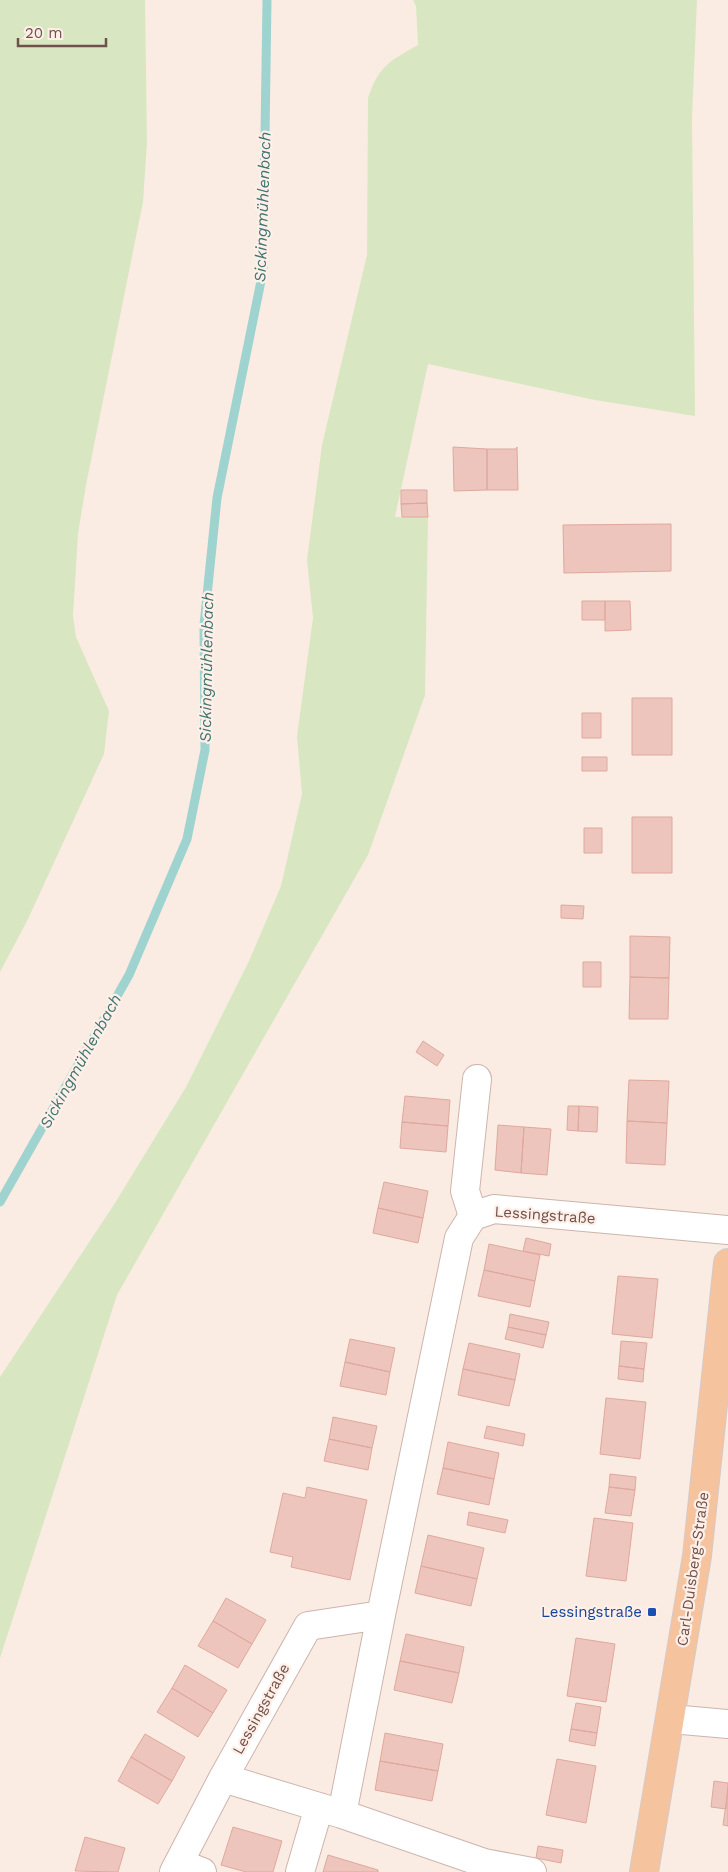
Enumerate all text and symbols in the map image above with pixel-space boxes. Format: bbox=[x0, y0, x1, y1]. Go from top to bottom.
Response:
scale bar bbox=[18, 15, 105, 47]
text: 20 m bbox=[25, 24, 63, 42]
water label: Sickingmühlenbach bbox=[250, 131, 275, 283]
water label: Sickingmühlenbach bbox=[196, 592, 217, 742]
water label: Sickingmühlenbach bbox=[36, 991, 125, 1132]
street label: Lessingstraße bbox=[494, 1203, 596, 1227]
street label: Carl-Duisberg-Straße bbox=[673, 1491, 713, 1647]
place label: Lessingstraße bbox=[541, 1603, 642, 1621]
marker: Lessingstraße bbox=[646, 1606, 658, 1618]
street label: Lessingstraße bbox=[229, 1660, 293, 1758]

